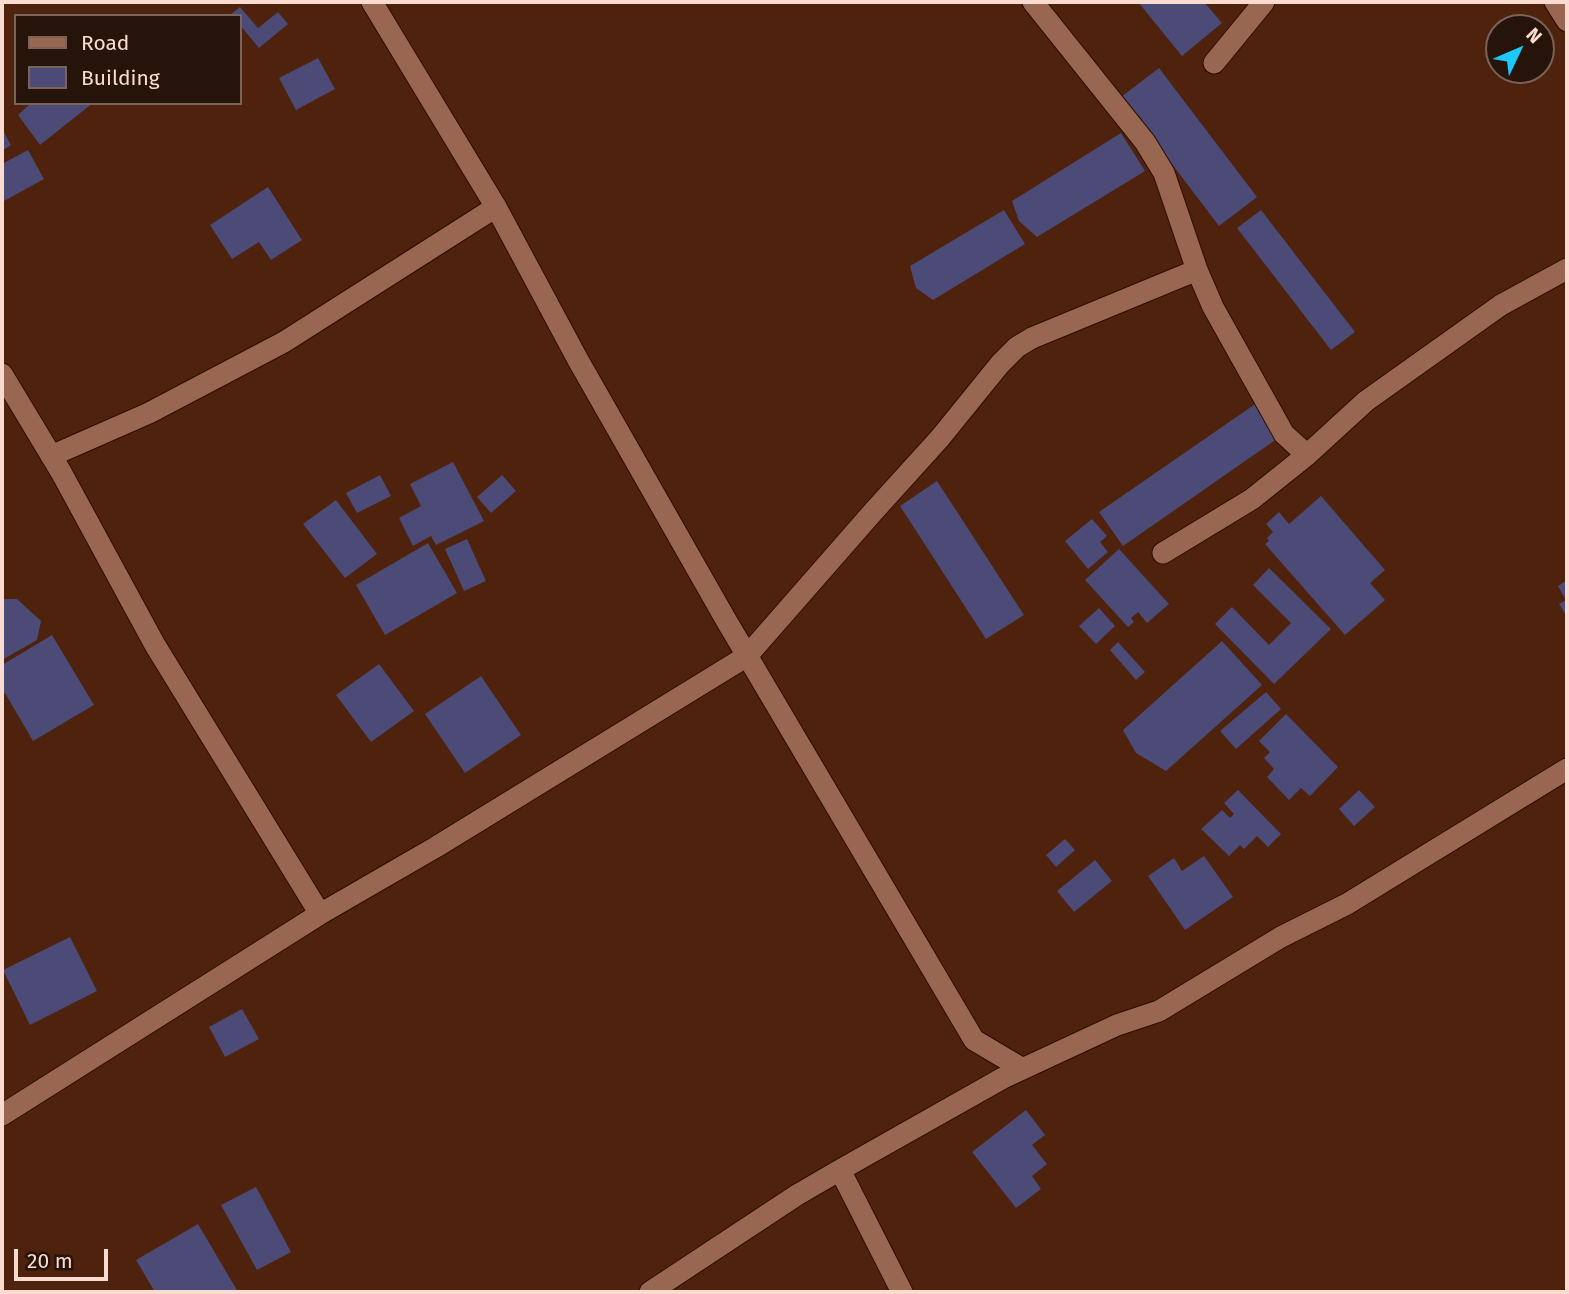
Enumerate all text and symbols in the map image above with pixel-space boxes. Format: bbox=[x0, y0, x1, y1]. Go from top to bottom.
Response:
legend bbox=[14, 14, 242, 105]
north arrow bbox=[1485, 14, 1555, 84]
text: N bbox=[1521, 23, 1547, 48]
text: Road bbox=[81, 30, 129, 56]
text: Building bbox=[81, 65, 160, 91]
scale bar bbox=[18, 1234, 112, 1278]
text: 20 m bbox=[27, 1248, 73, 1274]

